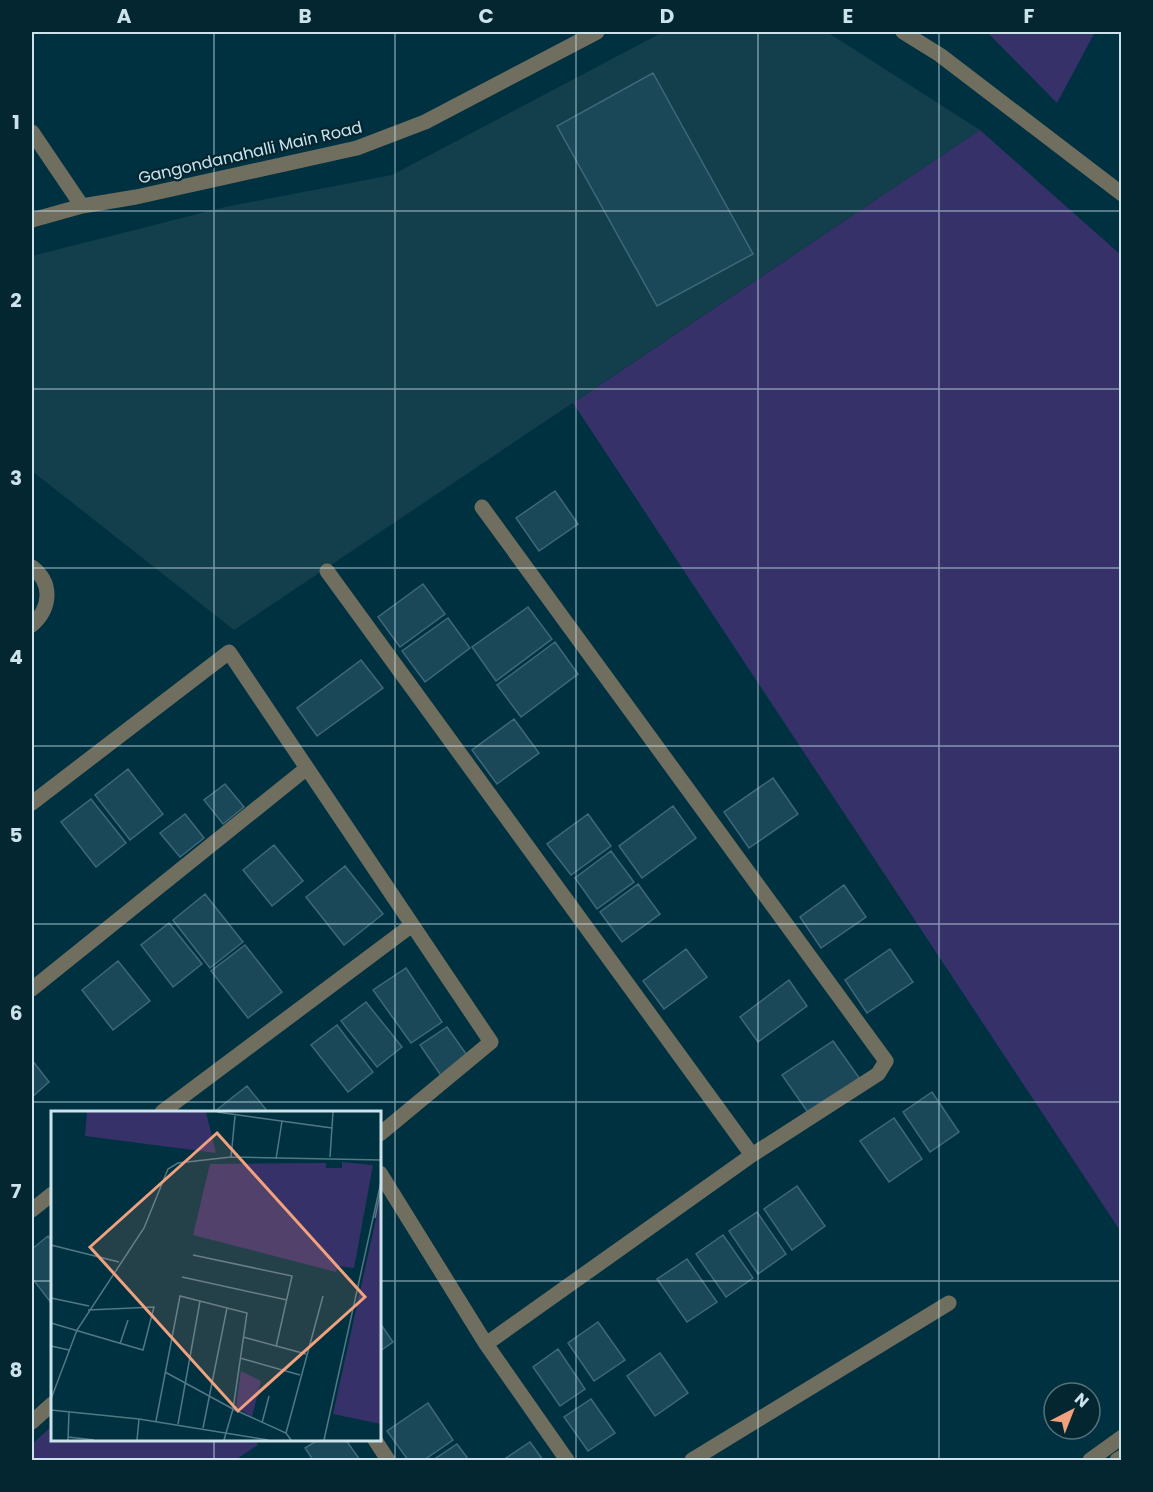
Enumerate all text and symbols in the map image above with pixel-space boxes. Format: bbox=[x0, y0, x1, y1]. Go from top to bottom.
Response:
text: A bbox=[117, 2, 132, 30]
text: B bbox=[298, 2, 312, 30]
text: C bbox=[478, 2, 494, 30]
text: D bbox=[660, 2, 674, 30]
text: E bbox=[843, 2, 853, 30]
text: F bbox=[1024, 2, 1035, 30]
text: 1 bbox=[12, 108, 20, 136]
street label: Gangondanahalli Main Road bbox=[136, 115, 364, 189]
text: 2 bbox=[10, 286, 22, 314]
text: 3 bbox=[10, 464, 22, 492]
text: 4 bbox=[9, 643, 23, 671]
text: 5 bbox=[10, 821, 23, 849]
text: 6 bbox=[10, 999, 22, 1027]
inset map bbox=[51, 1111, 381, 1441]
text: 7 bbox=[11, 1177, 22, 1205]
text: 8 bbox=[10, 1356, 22, 1384]
north arrow bbox=[1042, 1381, 1102, 1441]
text: N bbox=[1070, 1388, 1094, 1413]

